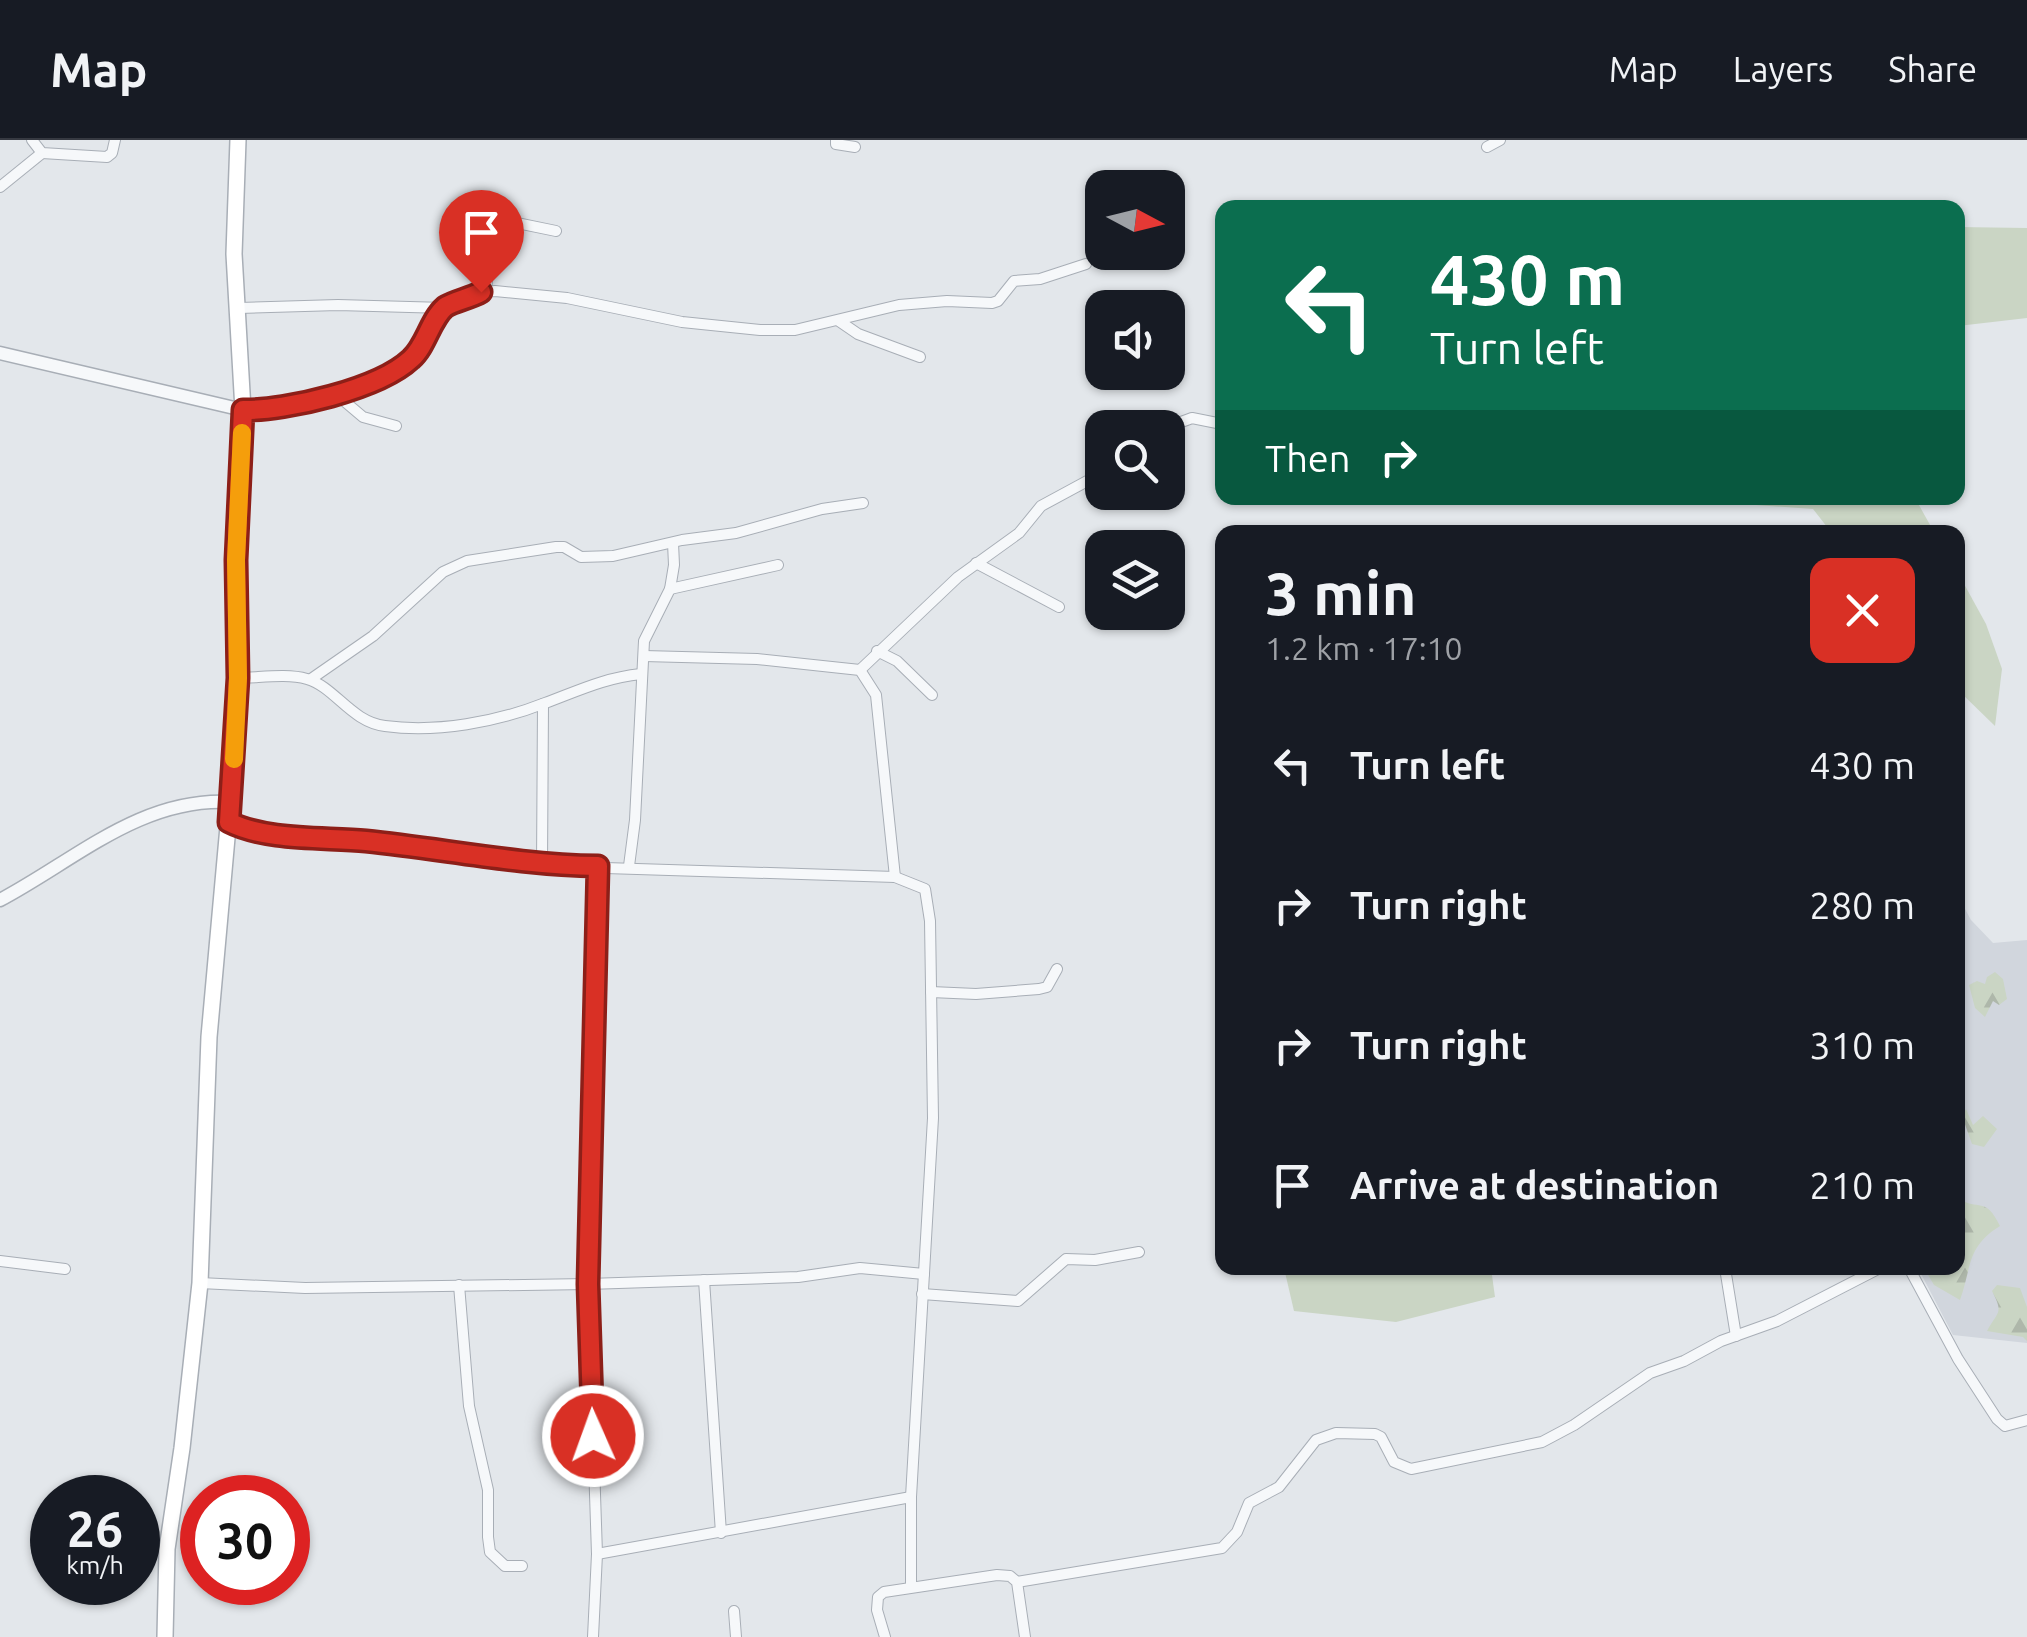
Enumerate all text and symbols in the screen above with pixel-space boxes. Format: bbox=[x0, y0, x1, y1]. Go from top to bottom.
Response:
text: Map bbox=[50, 42, 148, 96]
text: Map bbox=[1609, 49, 1678, 89]
text: Layers bbox=[1733, 49, 1833, 89]
text: Share bbox=[1888, 49, 1977, 89]
north arrow bbox=[1085, 170, 1185, 270]
map controls bbox=[1085, 170, 1185, 630]
pin bbox=[439, 190, 524, 293]
icon: arrive bbox=[454, 205, 509, 260]
icon: left bbox=[1265, 240, 1395, 370]
text: 430 m bbox=[1430, 240, 1625, 318]
button: sound bbox=[1085, 290, 1185, 390]
text: Turn left bbox=[1430, 322, 1604, 373]
button: search bbox=[1085, 410, 1185, 510]
icon: right bbox=[1371, 430, 1426, 485]
text: Then bbox=[1265, 437, 1351, 479]
button: layers bbox=[1085, 530, 1185, 630]
button: close bbox=[1810, 558, 1915, 663]
text: 3 min bbox=[1265, 559, 1417, 626]
text: 1.2 km · 17:10 bbox=[1265, 630, 1463, 666]
icon: left bbox=[1265, 738, 1320, 793]
text: Turn left bbox=[1350, 744, 1505, 786]
text: 430 m bbox=[1809, 744, 1915, 786]
icon: right bbox=[1265, 878, 1320, 933]
text: Turn right bbox=[1350, 884, 1527, 926]
text: 280 m bbox=[1809, 884, 1915, 926]
icon: right bbox=[1265, 1018, 1320, 1073]
text: Turn right bbox=[1350, 1024, 1527, 1066]
text: 310 m bbox=[1809, 1024, 1915, 1066]
icon: arrive bbox=[1265, 1158, 1320, 1213]
text: Arrive at destination bbox=[1350, 1164, 1719, 1206]
text: 210 m bbox=[1809, 1164, 1915, 1206]
position arrow bbox=[541, 1384, 645, 1488]
speed limit sign: 30 bbox=[180, 1475, 310, 1605]
text: 26 bbox=[67, 1500, 123, 1556]
text: km/h bbox=[66, 1551, 124, 1579]

